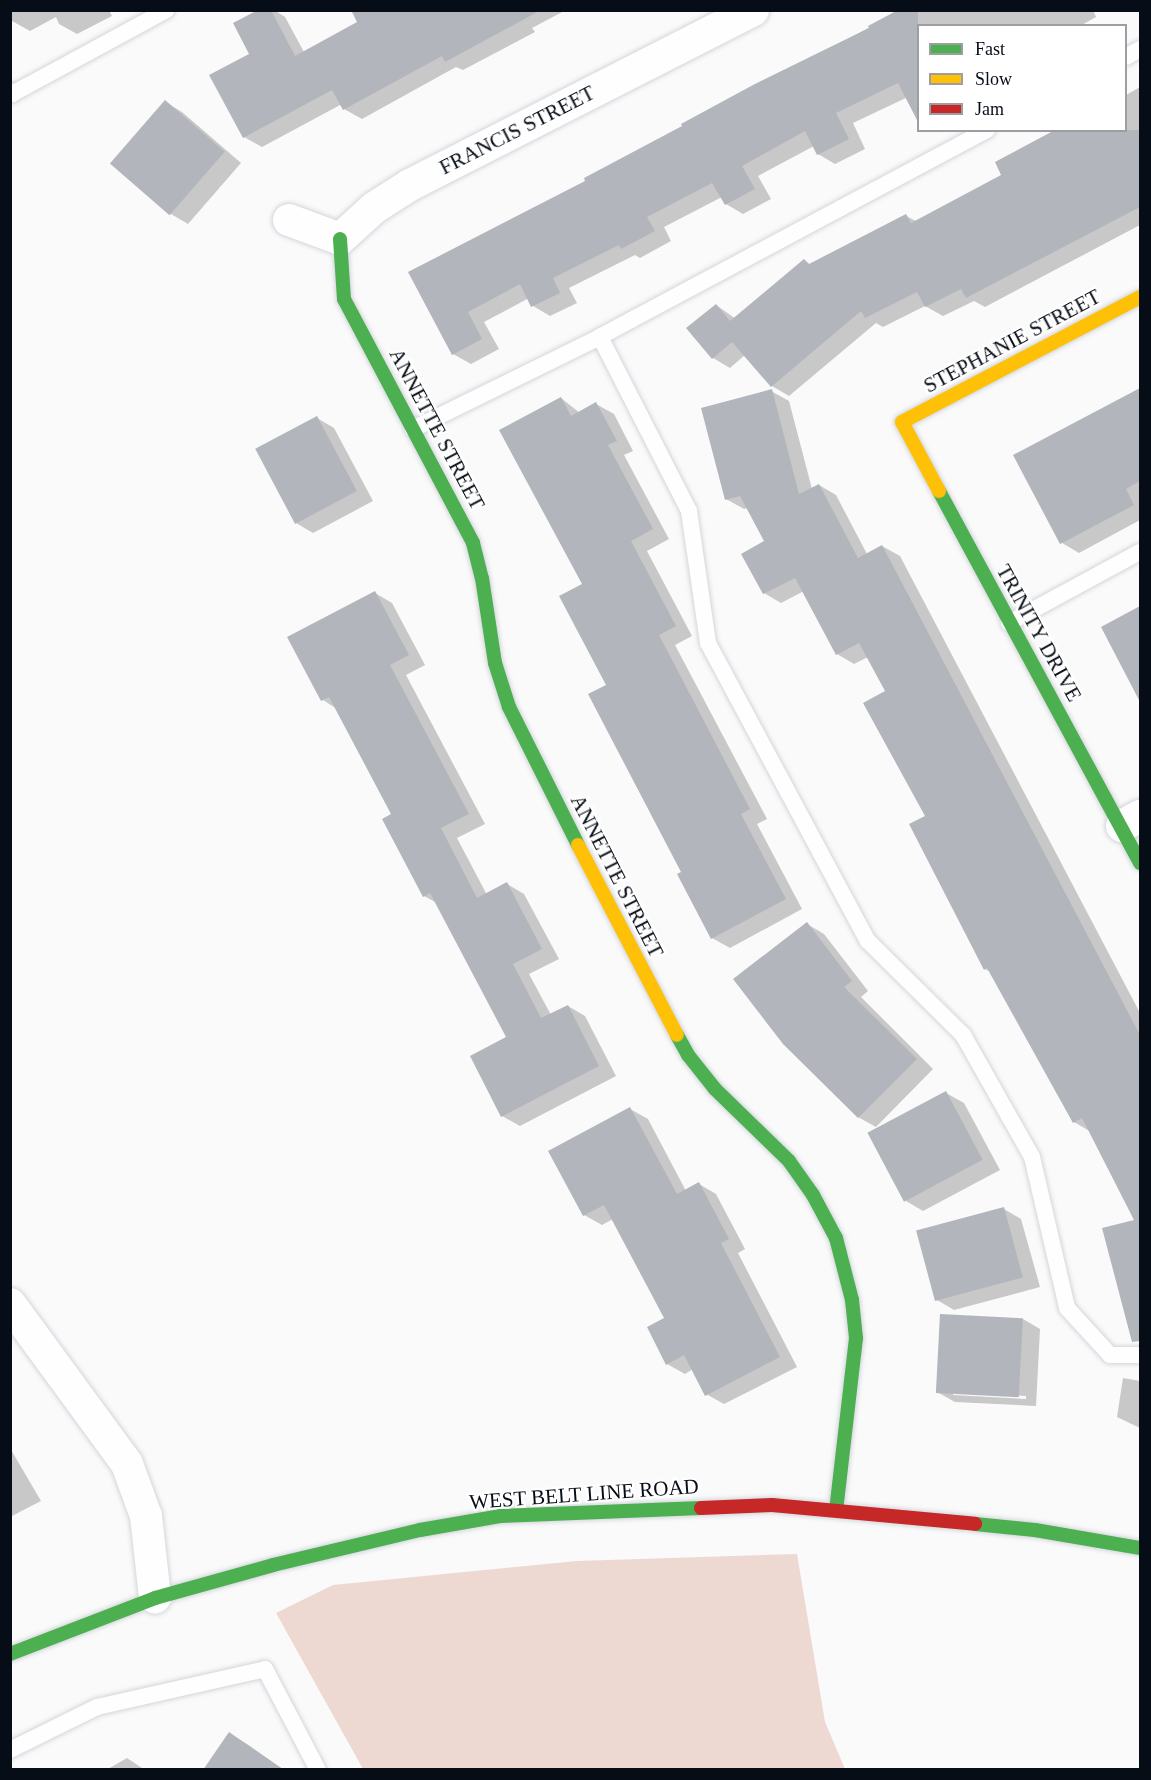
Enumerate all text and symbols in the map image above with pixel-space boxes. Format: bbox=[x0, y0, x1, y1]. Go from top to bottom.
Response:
legend bbox=[917, 24, 1127, 132]
text: Fast bbox=[975, 39, 1005, 59]
text: Slow bbox=[975, 69, 1012, 89]
street label: FRANCIS STREET bbox=[435, 80, 599, 180]
text: Jam bbox=[975, 99, 1004, 119]
street label: STEPHANIE STREET bbox=[919, 284, 1105, 398]
street label: ANNETTE STREET bbox=[384, 344, 490, 514]
street label: TRINITY DRIVE bbox=[991, 560, 1087, 706]
street label: ANNETTE STREET bbox=[565, 791, 669, 961]
street label: WEST BELT LINE ROAD bbox=[468, 1473, 700, 1515]

